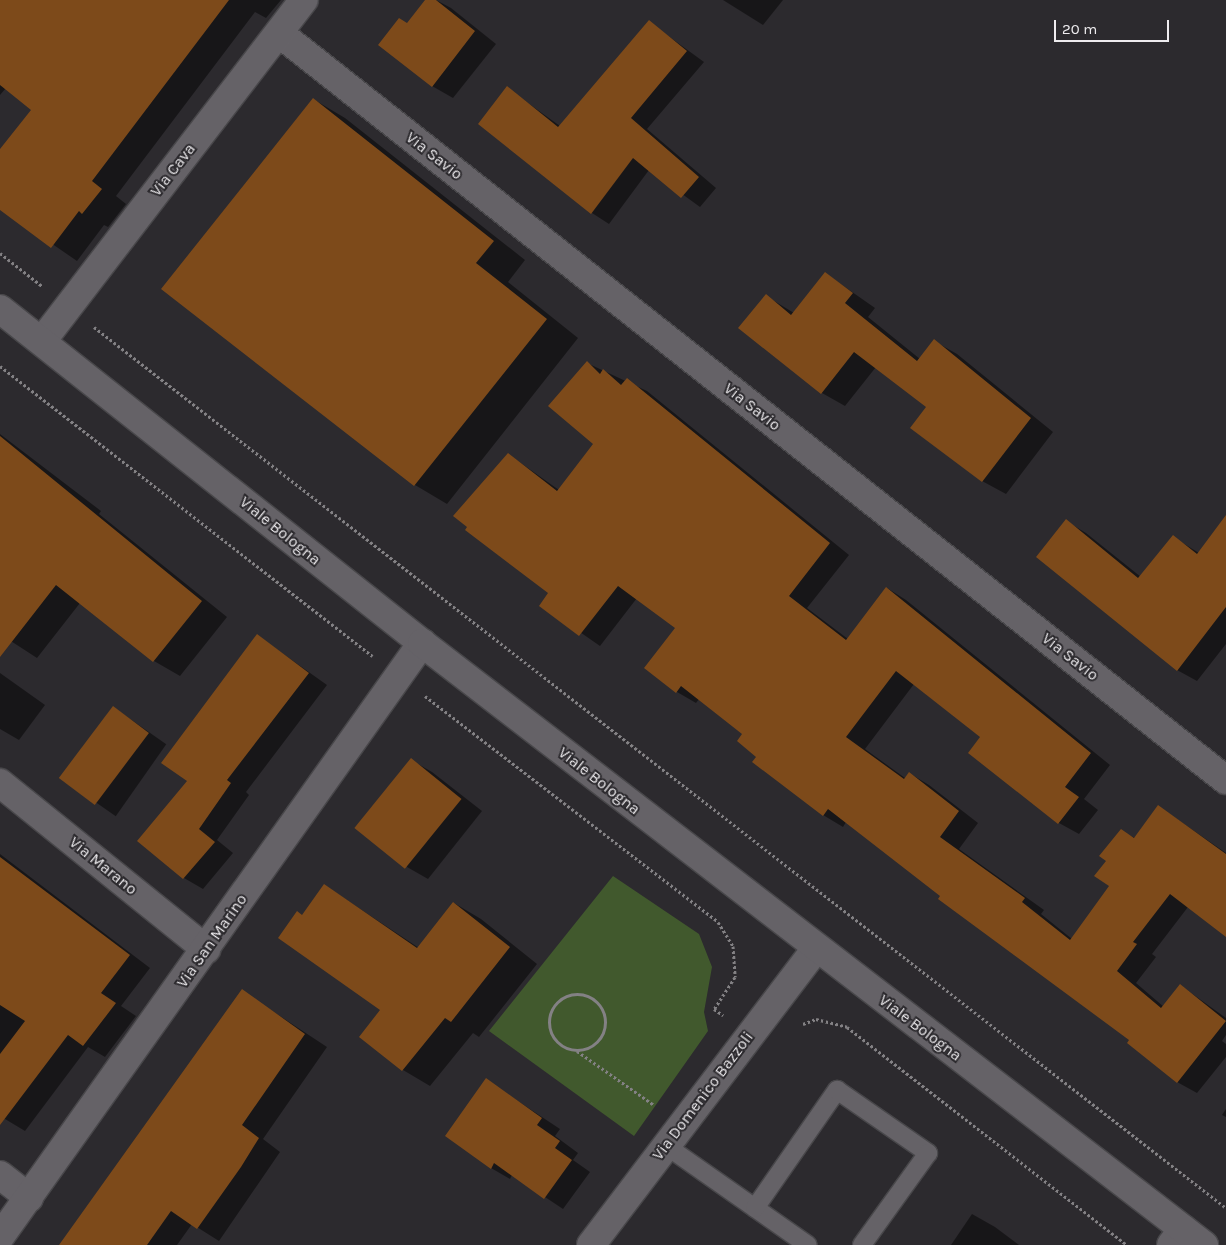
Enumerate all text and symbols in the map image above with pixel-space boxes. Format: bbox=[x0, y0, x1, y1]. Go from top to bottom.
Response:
scale bar bbox=[1056, 10, 1171, 42]
text: 20 m bbox=[1062, 20, 1097, 38]
street label: Via Savio bbox=[402, 128, 466, 184]
street label: Via Cava bbox=[146, 140, 200, 200]
street label: Via Savio bbox=[720, 379, 784, 435]
street label: Viale Bologna bbox=[236, 493, 324, 569]
street label: Via Savio bbox=[1038, 629, 1102, 685]
street label: Viale Bologna bbox=[554, 743, 644, 819]
street label: Via Marano bbox=[65, 833, 141, 899]
street label: Via San Marino bbox=[173, 891, 251, 991]
street label: Viale Bologna bbox=[875, 991, 965, 1065]
street label: Via Domenico Bazzoli bbox=[648, 1028, 758, 1164]

